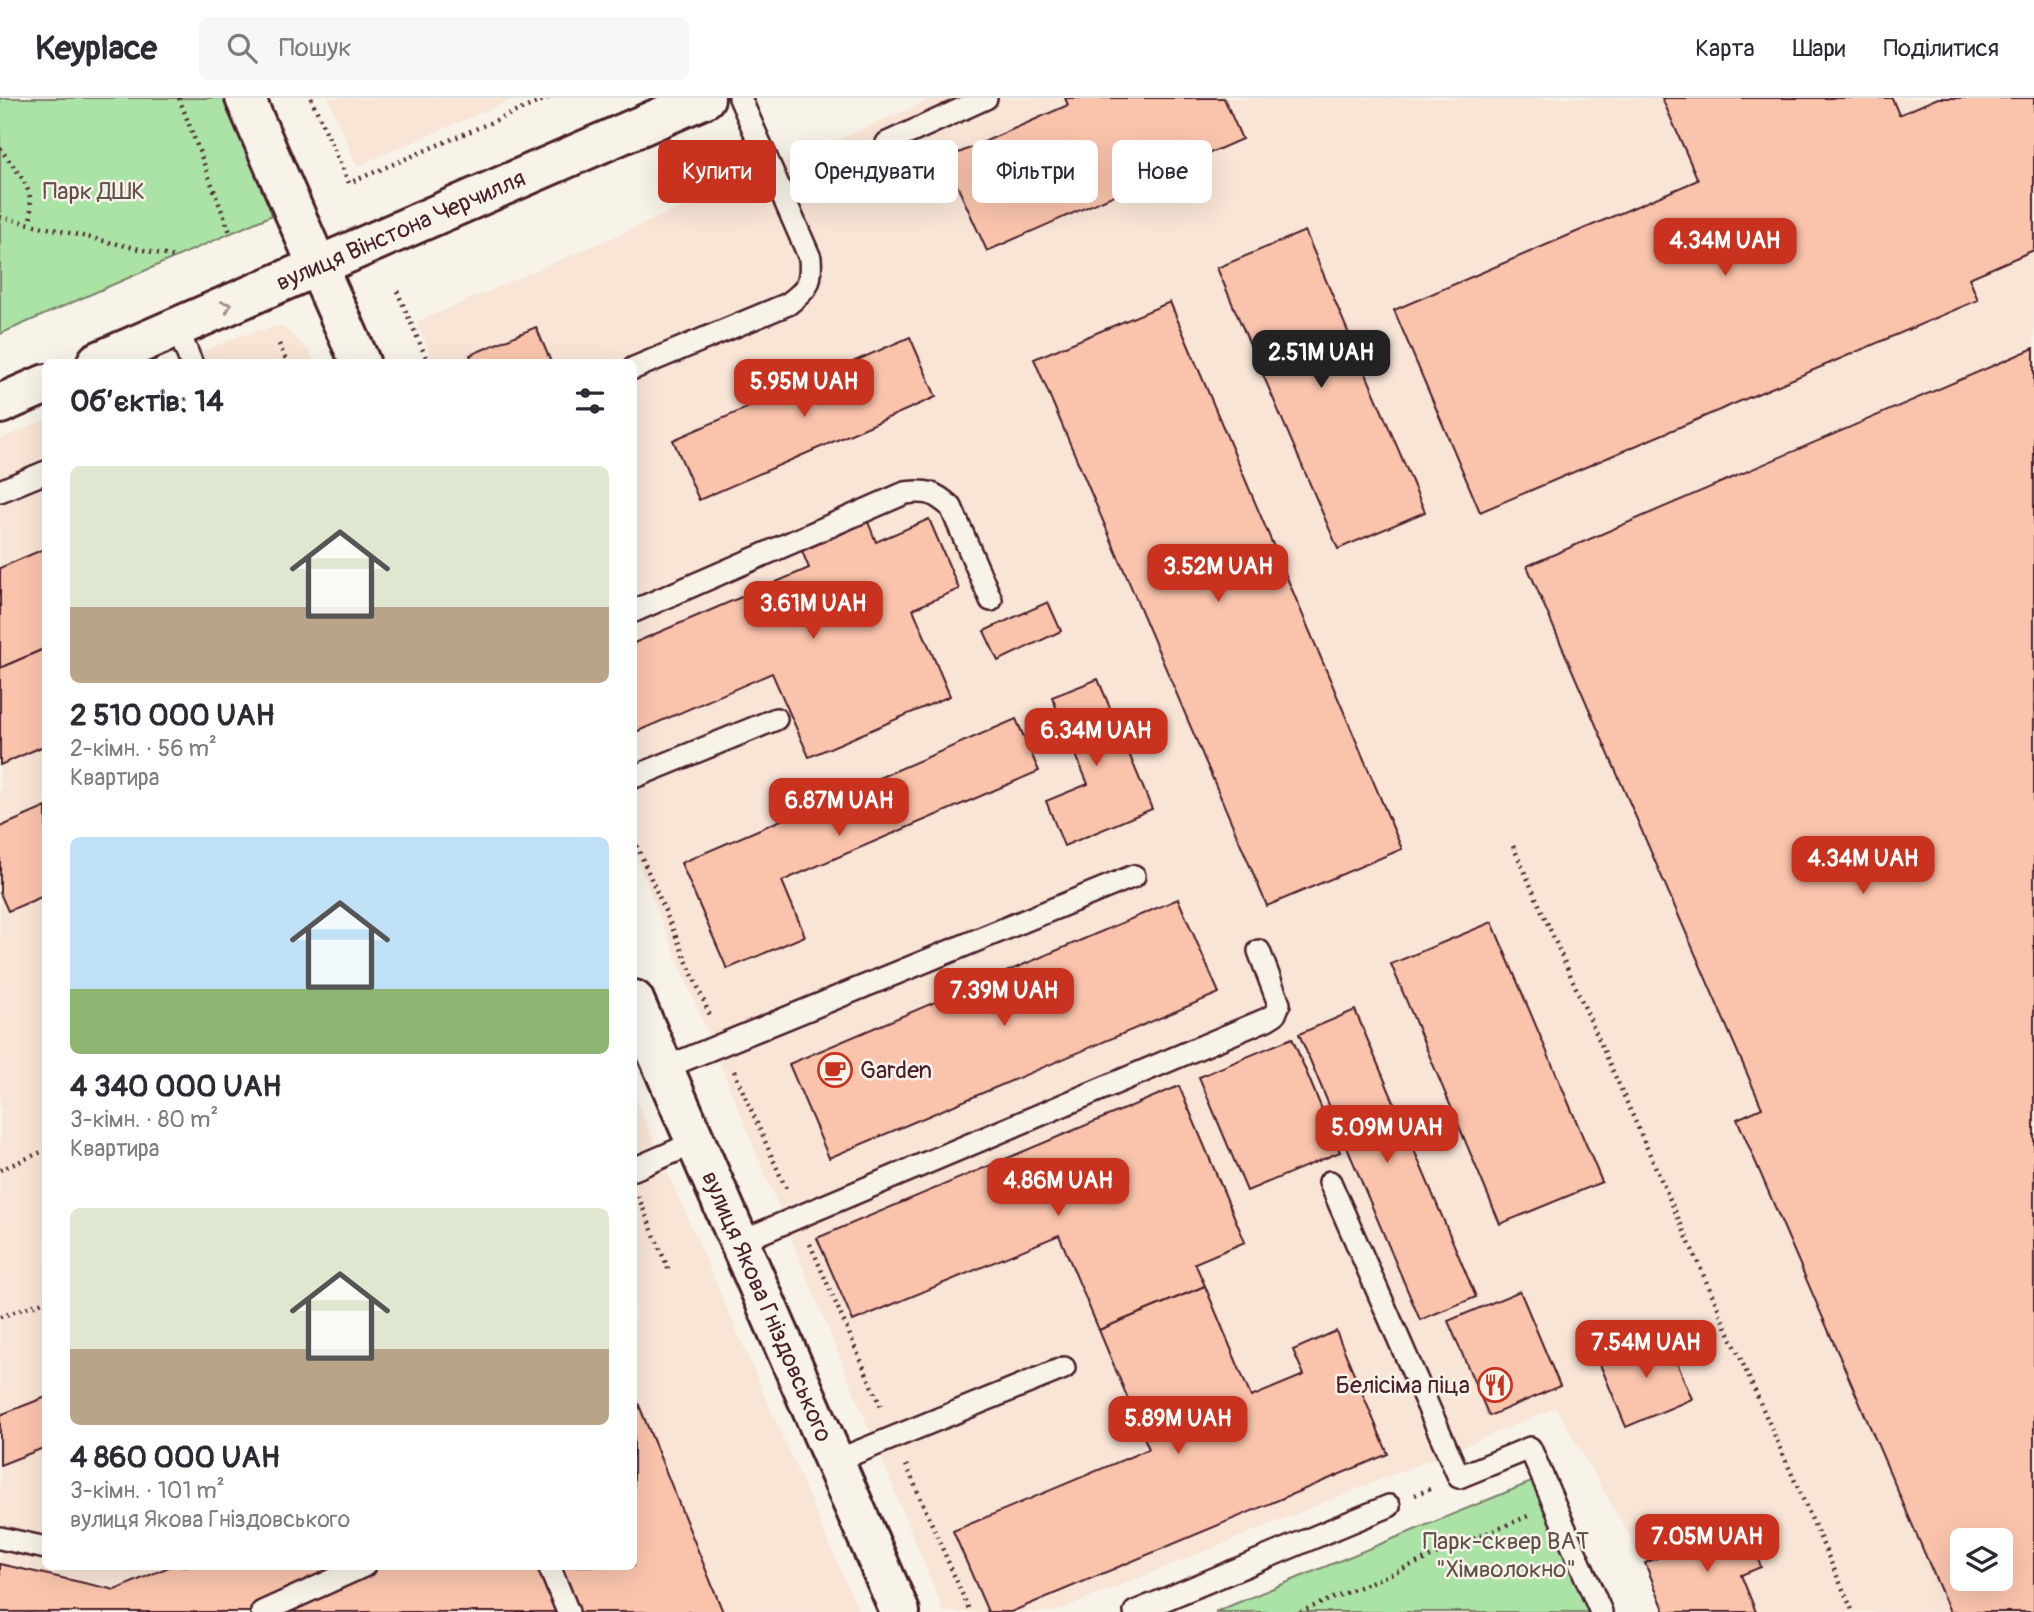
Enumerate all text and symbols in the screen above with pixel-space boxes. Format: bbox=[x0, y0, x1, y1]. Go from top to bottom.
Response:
search box bbox=[199, 17, 689, 80]
text: Keyplace bbox=[35, 28, 157, 69]
icon: search bbox=[223, 29, 261, 67]
text: Пошук bbox=[279, 32, 352, 64]
text: Карта bbox=[1695, 34, 1755, 63]
text: Шари bbox=[1793, 34, 1846, 63]
text: Поділитися bbox=[1884, 34, 1999, 63]
chip: Купити bbox=[658, 140, 776, 203]
chip: Орендувати bbox=[790, 140, 958, 203]
chip: Фільтри bbox=[972, 140, 1098, 203]
chip: Нове bbox=[1112, 140, 1212, 203]
street label: вулиця Вінстона Черчилля bbox=[272, 163, 530, 297]
park label: Парк ДШК bbox=[43, 177, 145, 206]
pin: 4.34M UAH bbox=[1645, 218, 1805, 278]
text: 4.34M UAH bbox=[1670, 226, 1780, 255]
one-way arrow bbox=[220, 300, 232, 314]
pin: 2.51M UAH bbox=[1241, 330, 1401, 390]
text: 2.51M UAH bbox=[1268, 338, 1374, 367]
pin: 5.95M UAH bbox=[724, 360, 884, 419]
text: 5.95M UAH bbox=[750, 367, 858, 396]
icon: filters bbox=[571, 382, 609, 420]
text: Об’єктів: 14 bbox=[70, 383, 224, 420]
icon: home bbox=[277, 511, 403, 637]
pin: 3.52M UAH bbox=[1138, 545, 1298, 604]
text: 3.52M UAH bbox=[1163, 552, 1273, 581]
pin: 3.61M UAH bbox=[733, 582, 893, 641]
text: 3.61M UAH bbox=[760, 589, 866, 618]
text: 2 510 000 UAH bbox=[70, 697, 275, 734]
pin: 6.34M UAH bbox=[1016, 708, 1176, 768]
text: 6.34M UAH bbox=[1041, 716, 1151, 745]
text: 2-кімн. · 56 m² bbox=[70, 734, 217, 763]
text: Квартира bbox=[70, 763, 159, 792]
pin: 6.87M UAH bbox=[759, 778, 919, 838]
text: 6.87M UAH bbox=[785, 786, 893, 815]
pin: 4.34M UAH bbox=[1783, 836, 1943, 896]
text: 4.34M UAH bbox=[1808, 844, 1918, 873]
icon: home bbox=[277, 882, 403, 1008]
pin: 7.39M UAH bbox=[924, 968, 1084, 1028]
text: 7.39M UAH bbox=[950, 976, 1058, 1005]
cafe icon: Garden bbox=[816, 1051, 854, 1089]
place label: Garden bbox=[860, 1056, 932, 1085]
text: 4 340 000 UAH bbox=[70, 1068, 281, 1105]
text: 3-кімн. · 80 m² bbox=[70, 1105, 218, 1134]
pin: 5.09M UAH bbox=[1307, 1105, 1467, 1165]
text: 5.09M UAH bbox=[1331, 1113, 1443, 1142]
text: Квартира bbox=[70, 1134, 159, 1163]
pin: 4.86M UAH bbox=[978, 1158, 1138, 1218]
street label: вулиця Якова Гніздовського bbox=[696, 1166, 839, 1446]
text: 4.86M UAH bbox=[1003, 1166, 1113, 1195]
icon: home bbox=[277, 1253, 403, 1379]
pin: 7.54M UAH bbox=[1566, 1320, 1726, 1380]
text: 7.54M UAH bbox=[1591, 1328, 1701, 1357]
restaurant icon: Белісіма піца bbox=[1476, 1366, 1514, 1404]
place label: Белісіма піца bbox=[1336, 1371, 1470, 1400]
pin: 5.89M UAH bbox=[1098, 1396, 1258, 1456]
text: 5.89M UAH bbox=[1124, 1404, 1232, 1433]
text: 4 860 000 UAH bbox=[70, 1439, 280, 1476]
text: 3-кімн. · 101 m² bbox=[70, 1476, 225, 1505]
text: вулиця Якова Гніздовського bbox=[70, 1505, 350, 1534]
pin: 7.05M UAH bbox=[1627, 1514, 1787, 1574]
text: 7.05M UAH bbox=[1651, 1522, 1763, 1551]
park label: Парк-сквер ВАТ "Хімволокно" bbox=[1423, 1527, 1589, 1584]
map controls bbox=[1950, 1528, 2013, 1591]
button: layers bbox=[1950, 1528, 2013, 1591]

